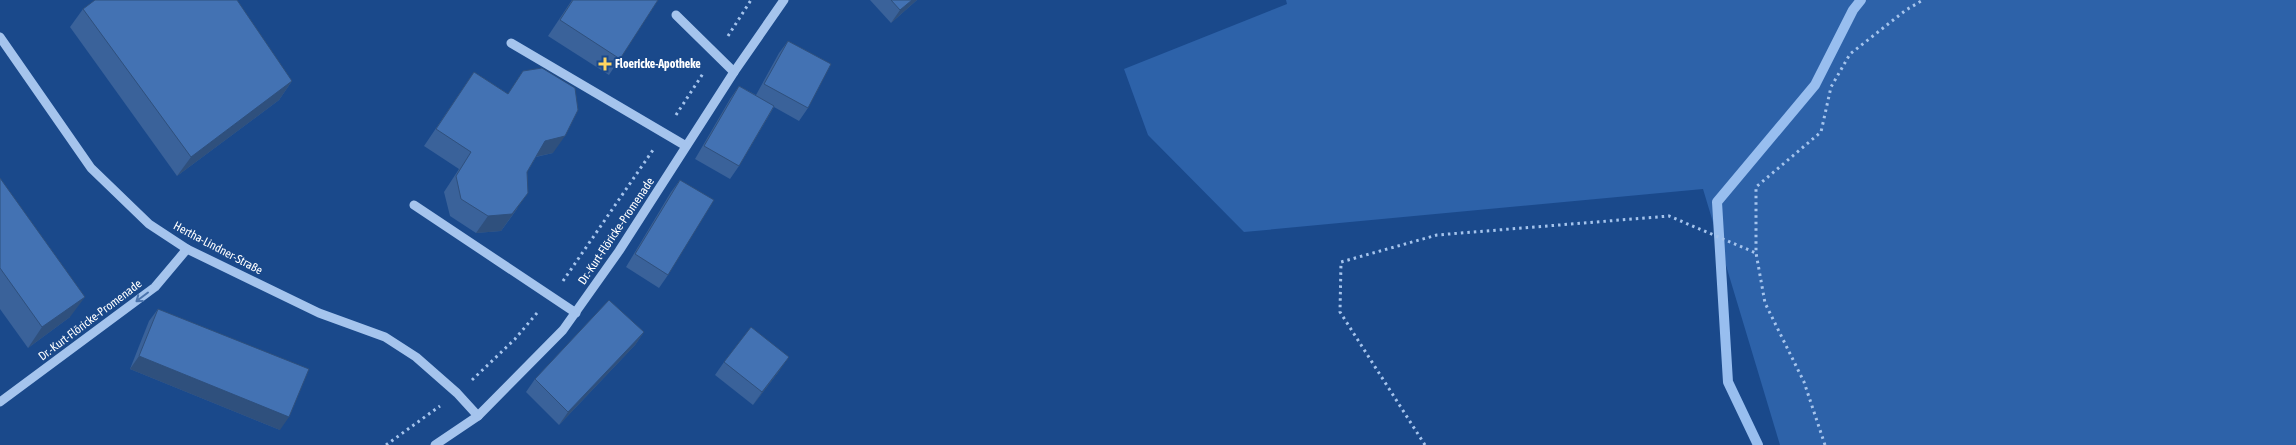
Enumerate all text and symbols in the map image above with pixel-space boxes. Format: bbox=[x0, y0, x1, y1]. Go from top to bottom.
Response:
place label: Floericke-Apotheke bbox=[615, 57, 701, 71]
marker: Floericke-Apotheke bbox=[599, 58, 611, 70]
street label: Dr.-Kurt-Flöricke-Promenade bbox=[575, 175, 657, 287]
street label: Hertha-Lindner-Straße bbox=[171, 219, 265, 277]
street label: Dr.-Kurt-Flöricke-Promenade bbox=[36, 277, 144, 363]
one-way arrow bbox=[135, 292, 149, 302]

